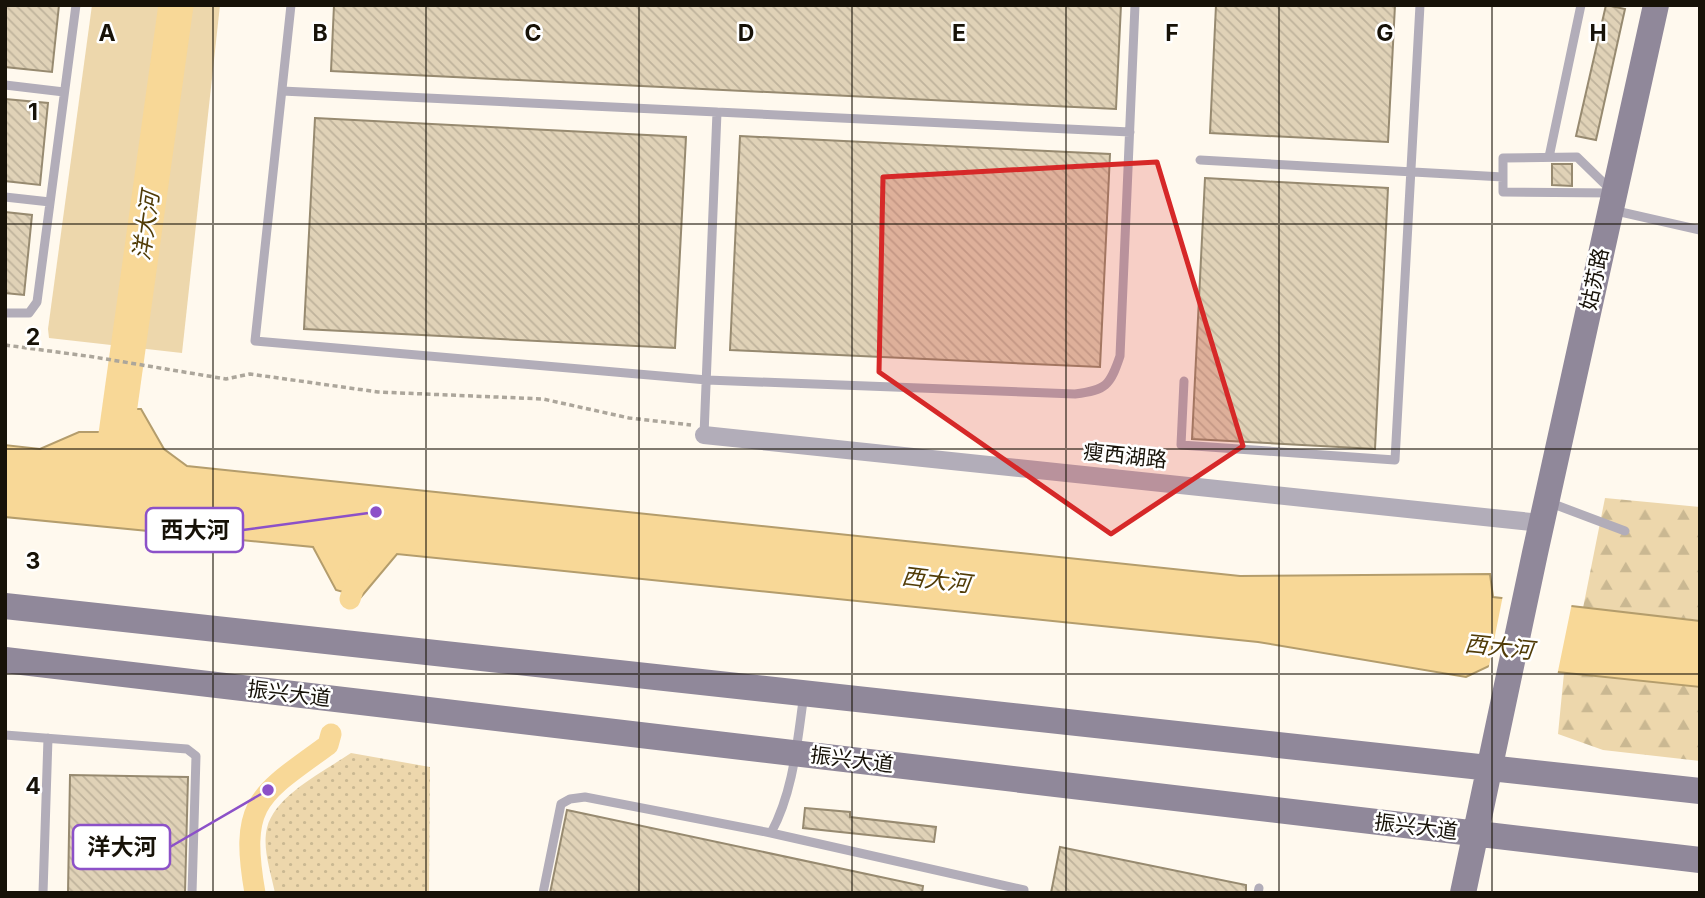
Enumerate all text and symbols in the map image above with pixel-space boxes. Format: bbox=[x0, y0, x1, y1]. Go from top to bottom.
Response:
text: A bbox=[98, 19, 116, 47]
text: B bbox=[312, 19, 328, 47]
text: C bbox=[524, 19, 542, 47]
text: D bbox=[738, 19, 754, 47]
text: E bbox=[952, 19, 966, 47]
text: F bbox=[1165, 19, 1179, 47]
text: G bbox=[1376, 19, 1394, 47]
text: H bbox=[1589, 19, 1607, 47]
text: 1 bbox=[28, 98, 38, 126]
water label: 洋大河 bbox=[127, 186, 165, 262]
street label: 姑苏路 bbox=[1576, 245, 1613, 312]
text: 2 bbox=[26, 323, 40, 351]
street label: 瘦西湖路 bbox=[1082, 439, 1168, 472]
callout: 西大河 bbox=[146, 508, 243, 552]
text: 西大河 bbox=[161, 516, 230, 544]
text: 3 bbox=[26, 547, 40, 575]
water label: 西大河 bbox=[900, 562, 976, 599]
water label: 西大河 bbox=[1463, 629, 1539, 665]
street label: 振兴大道 bbox=[246, 676, 332, 711]
street label: 振兴大道 bbox=[809, 742, 895, 777]
text: 4 bbox=[25, 772, 41, 800]
street label: 振兴大道 bbox=[1373, 809, 1459, 844]
callout: 洋大河 bbox=[73, 825, 170, 869]
text: 洋大河 bbox=[88, 833, 157, 861]

